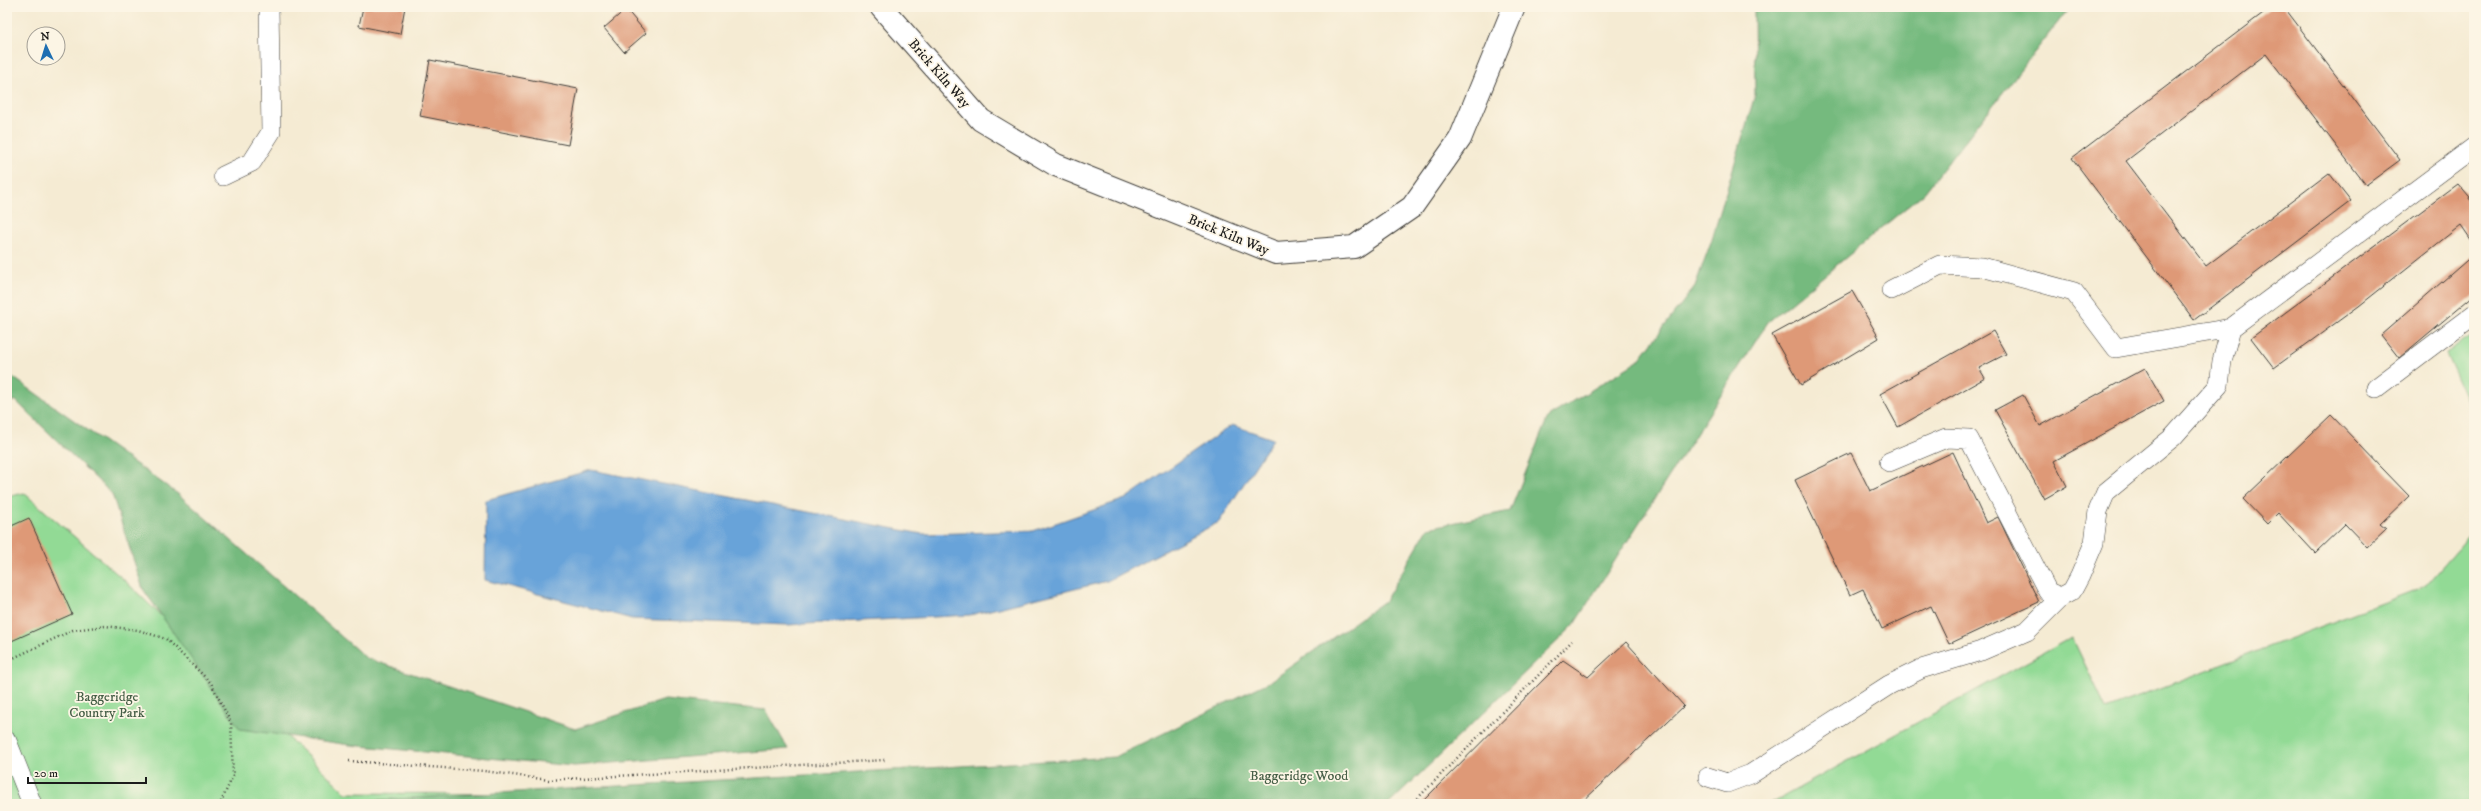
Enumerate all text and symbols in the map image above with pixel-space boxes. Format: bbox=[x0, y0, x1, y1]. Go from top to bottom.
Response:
north arrow bbox=[26, 26, 66, 66]
text: N bbox=[40, 30, 50, 44]
street label: Brick Kiln Way bbox=[904, 35, 974, 112]
street label: Brick Kiln Way bbox=[1185, 210, 1272, 260]
park label: Baggeridge Country Park bbox=[69, 688, 145, 722]
scale bar bbox=[28, 759, 146, 785]
text: 20 m bbox=[34, 766, 58, 781]
park label: Baggeridge Wood bbox=[1250, 767, 1348, 785]

